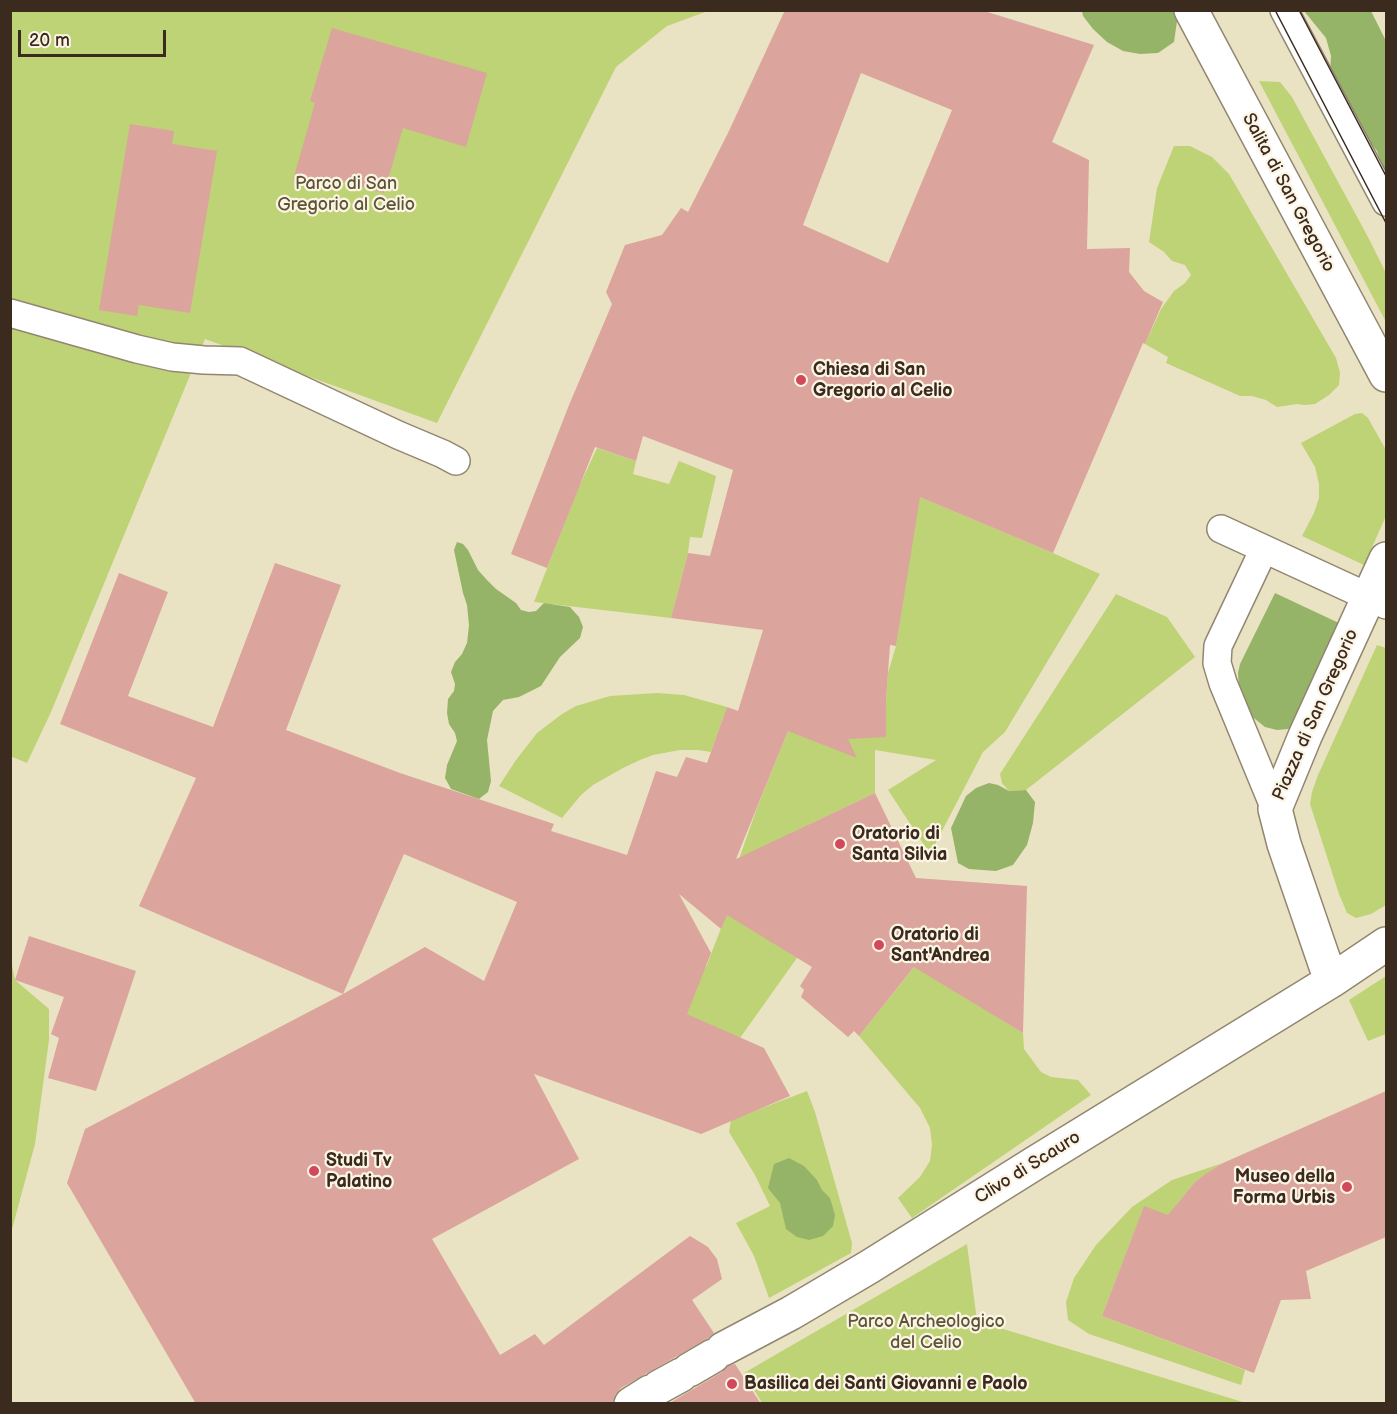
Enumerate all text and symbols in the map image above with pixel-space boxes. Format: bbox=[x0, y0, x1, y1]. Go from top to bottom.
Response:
scale bar bbox=[21, 18, 170, 56]
text: 20 m bbox=[29, 30, 70, 51]
street label: Salita di San Gregorio bbox=[1237, 110, 1339, 276]
park label: Parco di San Gregorio al Celio bbox=[277, 173, 415, 216]
place label: Chiesa di San Gregorio al Celio bbox=[813, 359, 953, 401]
marker: Chiesa di San Gregorio al Celio bbox=[794, 373, 808, 387]
street label: Piazza di San Gregorio bbox=[1268, 626, 1364, 804]
place label: Oratorio di Santa Silvia bbox=[852, 823, 947, 866]
marker: Oratorio di Santa Silvia bbox=[833, 837, 847, 851]
place label: Oratorio di Sant'Andrea bbox=[891, 924, 990, 966]
marker: Oratorio di Sant'Andrea bbox=[872, 938, 886, 952]
street label: Clivo di Scauro bbox=[971, 1127, 1085, 1209]
place label: Studi Tv Palatino bbox=[326, 1150, 392, 1192]
marker: Studi Tv Palatino bbox=[307, 1164, 321, 1178]
place label: Museo della Forma Urbis bbox=[1233, 1166, 1335, 1208]
marker: Museo della Forma Urbis bbox=[1340, 1180, 1354, 1194]
park label: Parco Archeologico del Celio bbox=[847, 1311, 1005, 1354]
place label: Basilica dei Santi Giovanni e Paolo bbox=[744, 1373, 1028, 1395]
marker: Basilica dei Santi Giovanni e Paolo bbox=[725, 1377, 739, 1391]

